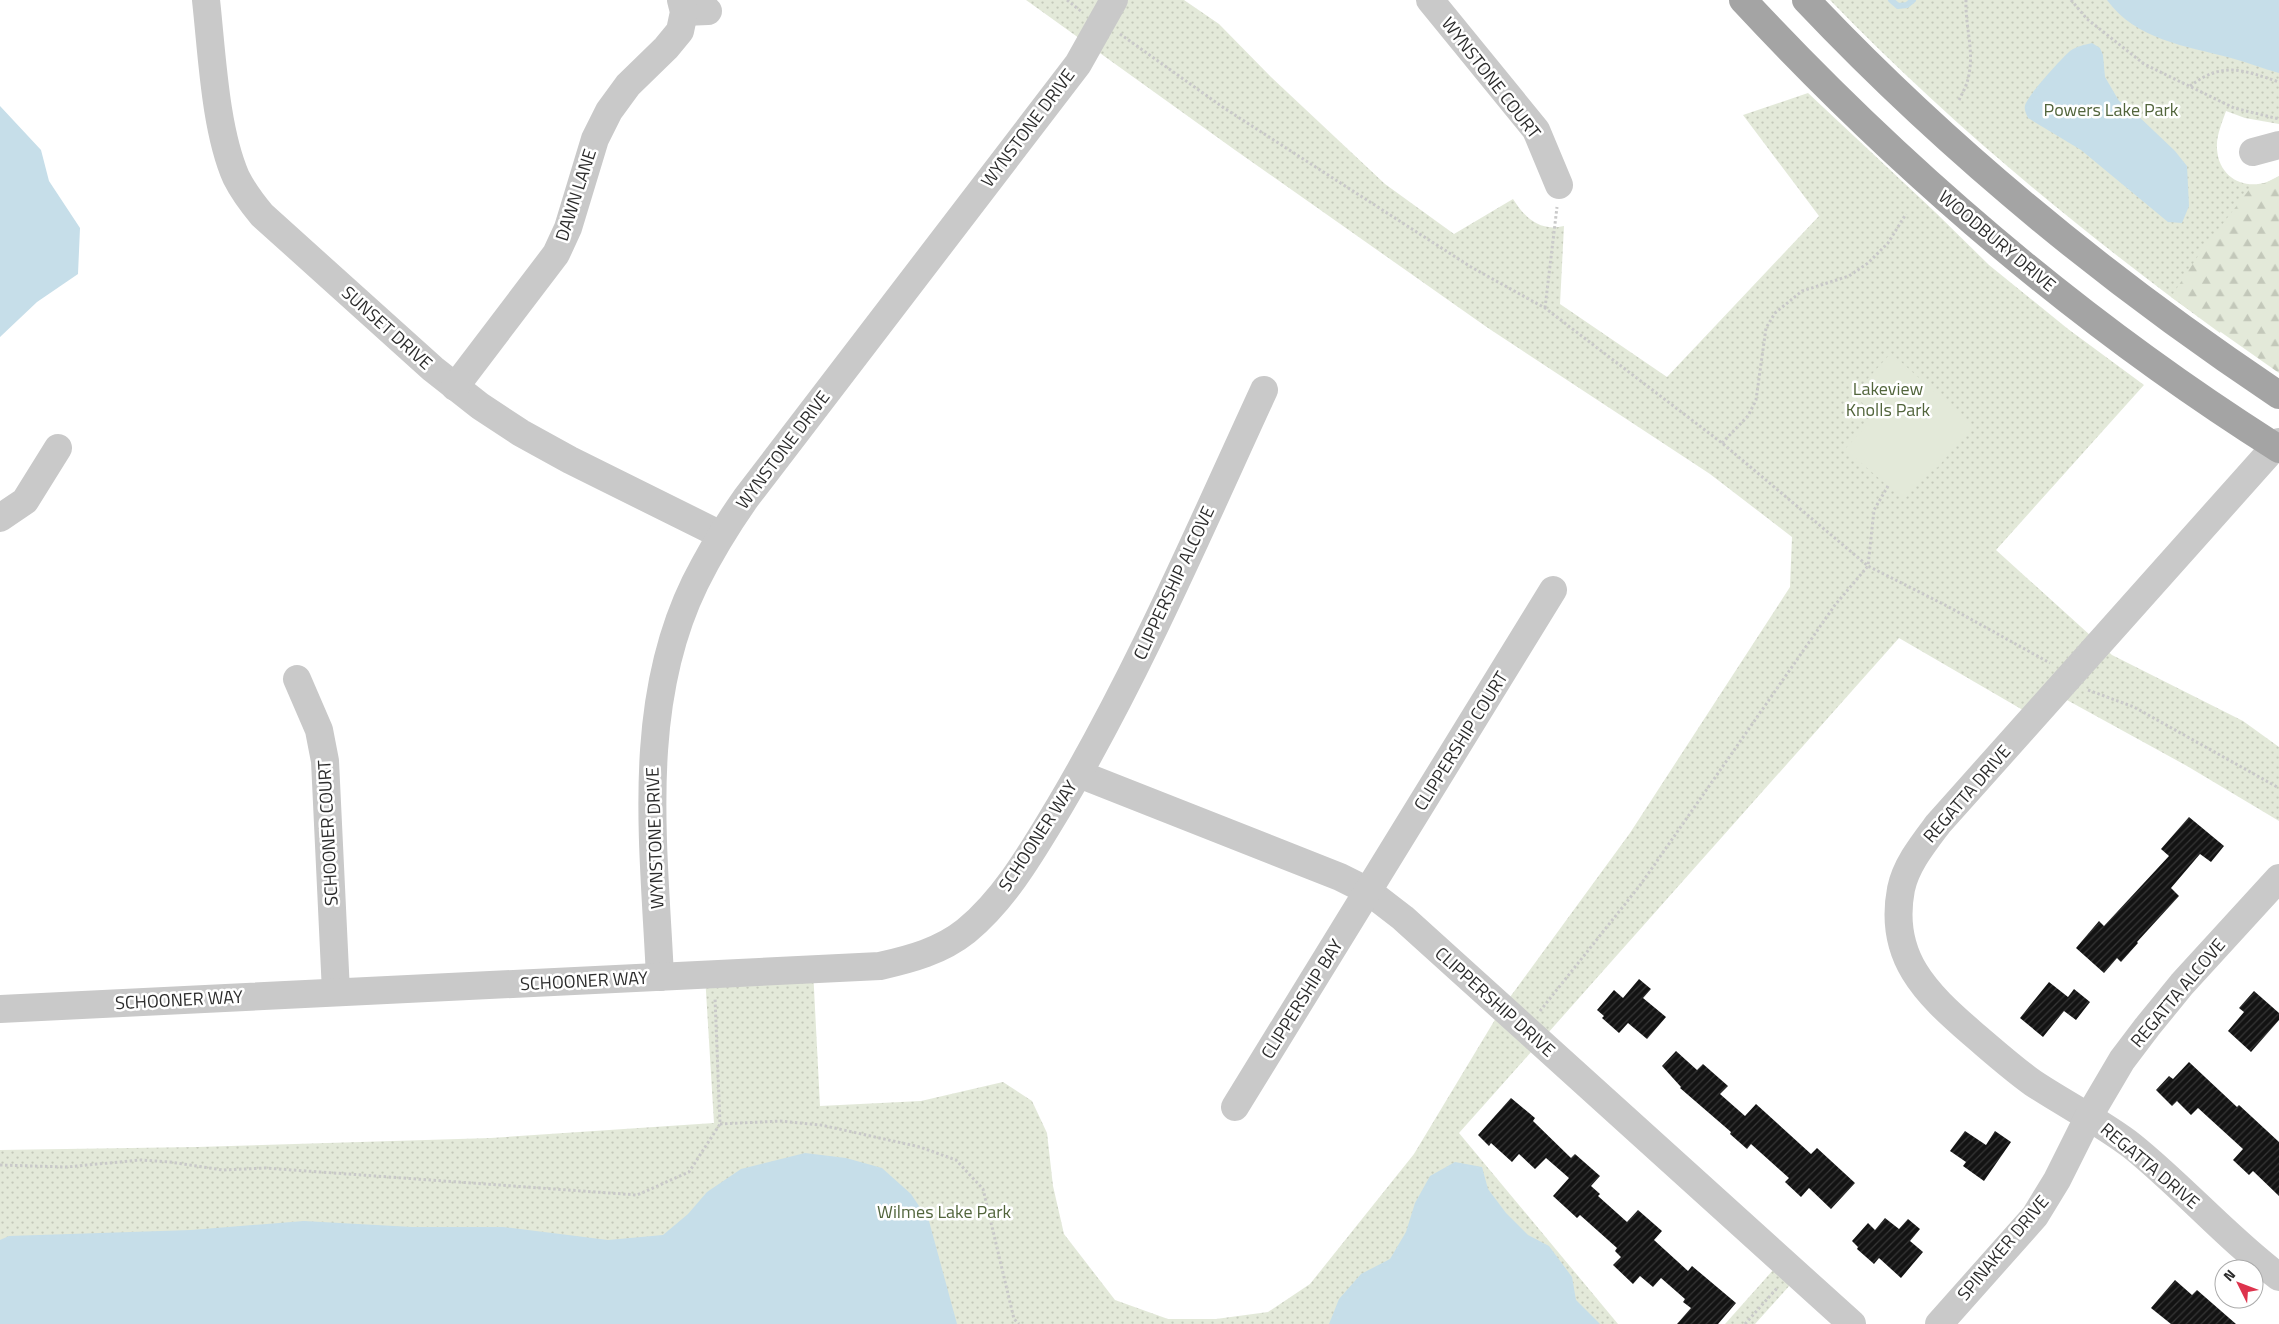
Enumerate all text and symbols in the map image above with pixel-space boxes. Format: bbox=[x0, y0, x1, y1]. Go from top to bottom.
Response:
street label: WYNSTONE COURT bbox=[1435, 11, 1548, 145]
street label: WYNSTONE DRIVE bbox=[974, 63, 1081, 193]
park label: Powers Lake Park bbox=[2044, 96, 2179, 123]
street label: DAWN LANE bbox=[548, 145, 603, 244]
street label: WOODBURY DRIVE bbox=[1933, 183, 2062, 298]
street label: SUNSET DRIVE bbox=[336, 279, 439, 376]
park label: Lakeview Knolls Park bbox=[1846, 375, 1931, 423]
street label: WYNSTONE DRIVE bbox=[729, 385, 836, 515]
street label: CLIPPERSHIP ALCOVE bbox=[1126, 501, 1221, 664]
street label: CLIPPERSHIP COURT bbox=[1407, 665, 1515, 816]
street label: REGATTA DRIVE bbox=[1916, 739, 2017, 849]
street label: SCHOONER COURT bbox=[310, 759, 345, 907]
street label: WYNSTONE DRIVE bbox=[639, 766, 670, 910]
street label: SCHOONER WAY bbox=[991, 775, 1084, 897]
street label: REGATTA ALCOVE bbox=[2124, 932, 2231, 1053]
street label: CLIPPERSHIP BAY bbox=[1254, 933, 1349, 1064]
street label: CLIPPERSHIP DRIVE bbox=[1429, 940, 1562, 1063]
street label: SCHOONER WAY bbox=[519, 964, 649, 997]
street label: SCHOONER WAY bbox=[114, 983, 244, 1016]
street label: REGATTA DRIVE bbox=[2095, 1116, 2206, 1215]
street label: SPINAKER DRIVE bbox=[1950, 1189, 2055, 1306]
park label: Wilmes Lake Park bbox=[877, 1198, 1011, 1225]
north arrow bbox=[2214, 1259, 2264, 1309]
text: N bbox=[2218, 1264, 2240, 1286]

